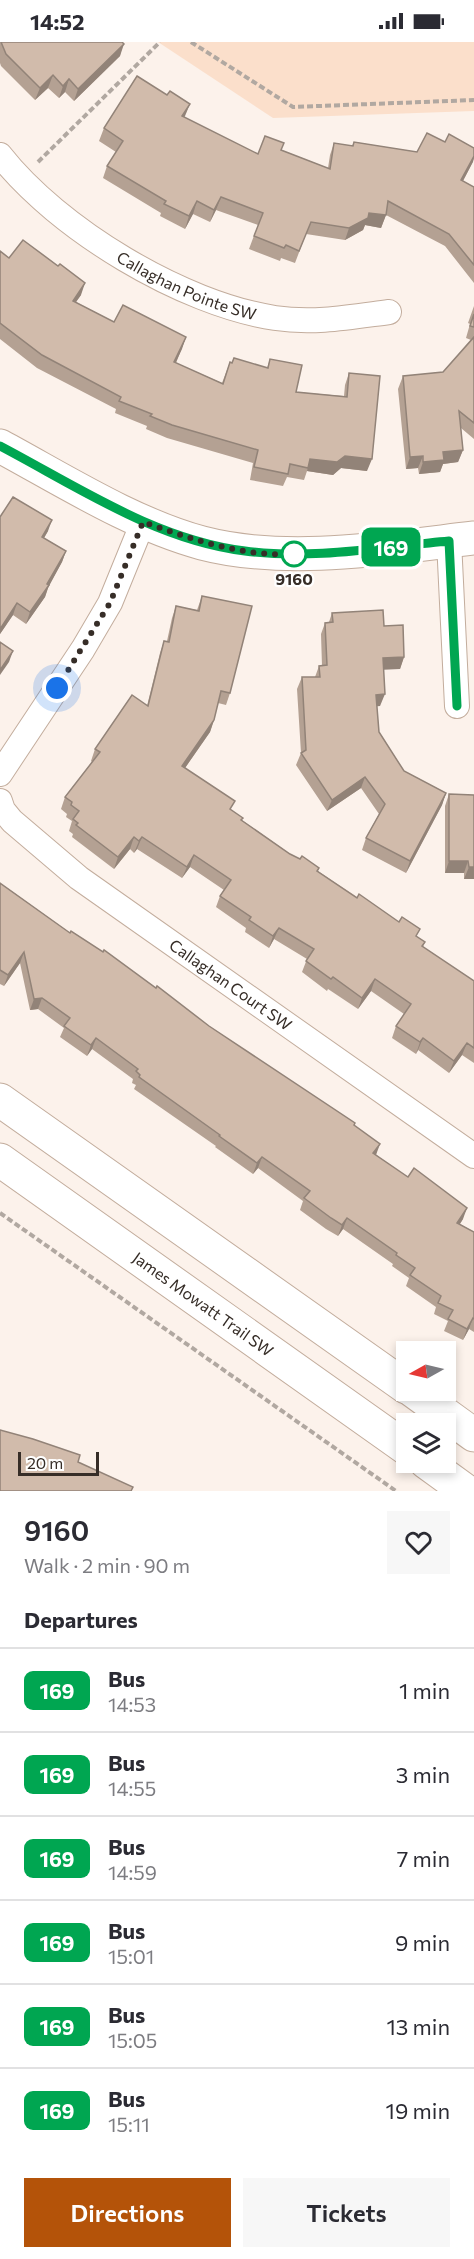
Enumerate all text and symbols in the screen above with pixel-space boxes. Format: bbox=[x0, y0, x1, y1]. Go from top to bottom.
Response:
text: 14:52 bbox=[30, 8, 85, 35]
street label: Callaghan Pointe SW bbox=[114, 247, 258, 323]
line badge: 169 bbox=[356, 528, 426, 566]
text: 169 bbox=[373, 535, 409, 560]
marker: 9160 bbox=[281, 541, 307, 567]
place label: 9160 bbox=[275, 569, 313, 588]
your location bbox=[42, 673, 72, 703]
street label: Callaghan Court SW bbox=[166, 935, 296, 1034]
street label: James Mowatt Trail SW bbox=[129, 1247, 277, 1360]
north arrow bbox=[396, 1341, 456, 1401]
map controls bbox=[396, 1341, 456, 1473]
button: layers bbox=[396, 1413, 456, 1473]
scale bar bbox=[18, 1449, 99, 1476]
text: 20 m bbox=[27, 1453, 63, 1472]
button: heart bbox=[387, 1511, 450, 1574]
text: 9160 bbox=[24, 1513, 89, 1547]
text: Walk · 2 min · 90 m bbox=[24, 1553, 190, 1577]
text: Departures bbox=[24, 1606, 138, 1633]
text: Bus bbox=[108, 1665, 145, 1692]
text: 1 min bbox=[399, 1677, 450, 1704]
text: 169 bbox=[39, 1678, 75, 1703]
text: 14:53 bbox=[108, 1692, 156, 1716]
text: Bus bbox=[108, 1749, 145, 1776]
text: 3 min bbox=[396, 1761, 450, 1788]
text: 169 bbox=[39, 1762, 75, 1787]
text: 14:55 bbox=[108, 1776, 156, 1800]
text: Bus bbox=[108, 1833, 145, 1860]
text: 7 min bbox=[397, 1845, 450, 1872]
text: 169 bbox=[39, 1846, 75, 1871]
text: 14:59 bbox=[108, 1860, 157, 1884]
text: Bus bbox=[108, 1917, 145, 1944]
text: 9 min bbox=[395, 1929, 450, 1956]
text: 169 bbox=[39, 1930, 75, 1955]
text: 15:01 bbox=[108, 1944, 154, 1968]
text: Bus bbox=[108, 2001, 145, 2028]
text: 13 min bbox=[386, 2013, 450, 2040]
text: 169 bbox=[39, 2014, 75, 2039]
text: 15:05 bbox=[108, 2028, 157, 2052]
text: Bus bbox=[108, 2085, 145, 2112]
text: 19 min bbox=[386, 2097, 450, 2124]
text: 169 bbox=[39, 2098, 75, 2123]
text: 15:11 bbox=[108, 2112, 150, 2136]
button: Directions bbox=[24, 2178, 231, 2247]
button: Tickets bbox=[243, 2178, 450, 2247]

